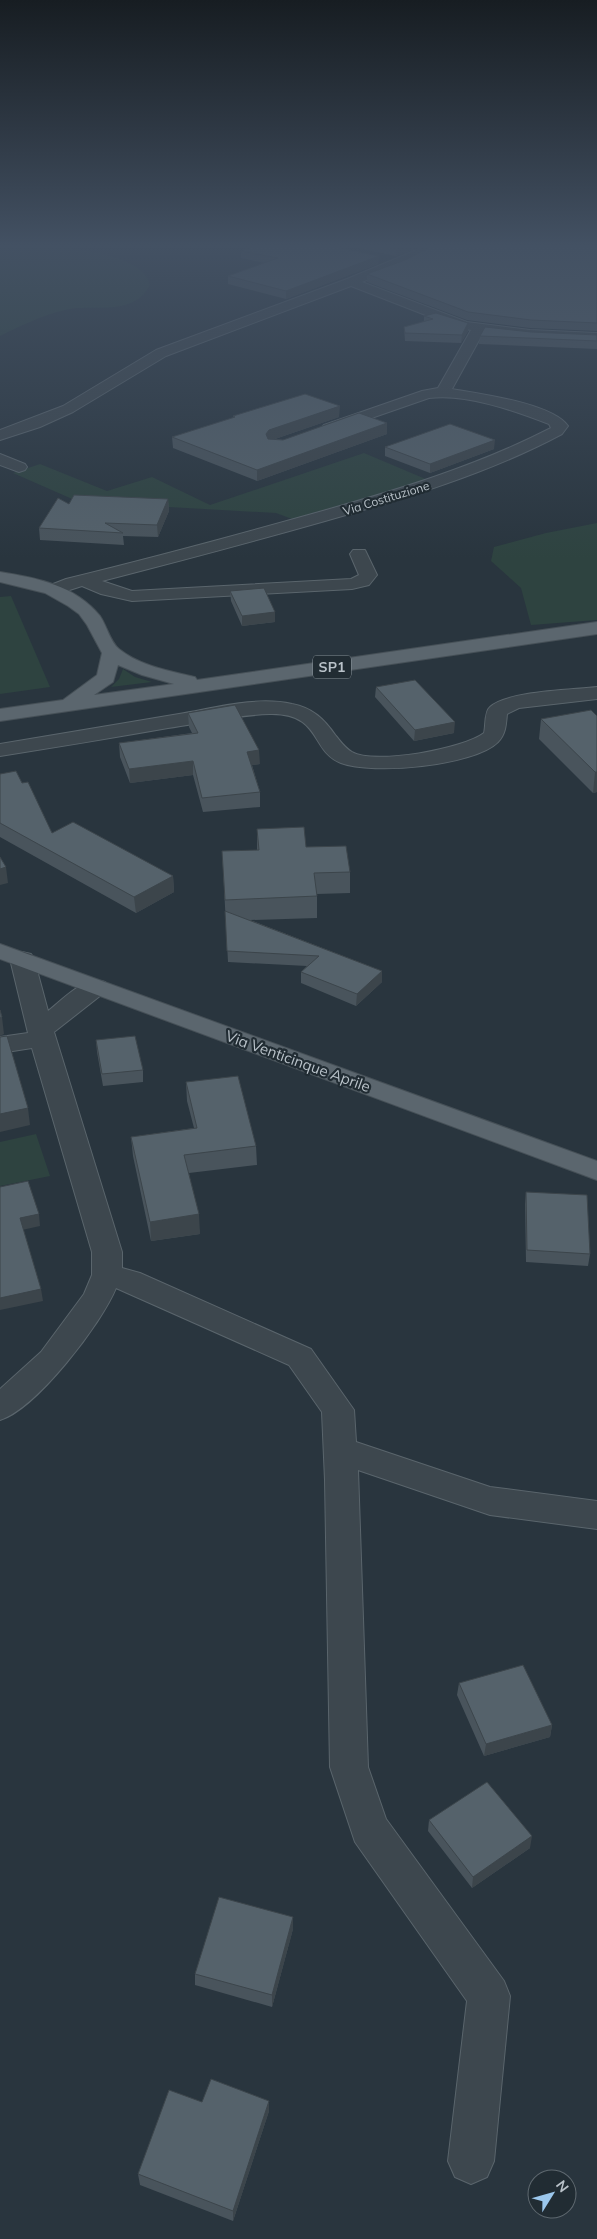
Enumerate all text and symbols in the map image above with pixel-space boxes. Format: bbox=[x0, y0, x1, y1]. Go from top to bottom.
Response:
street label: Via Costituzione bbox=[341, 478, 431, 518]
road number: SP1 bbox=[313, 656, 351, 679]
street label: Via Venticinque Aprile bbox=[223, 1026, 373, 1096]
north arrow bbox=[527, 2169, 577, 2219]
text: N bbox=[552, 2177, 573, 2196]

